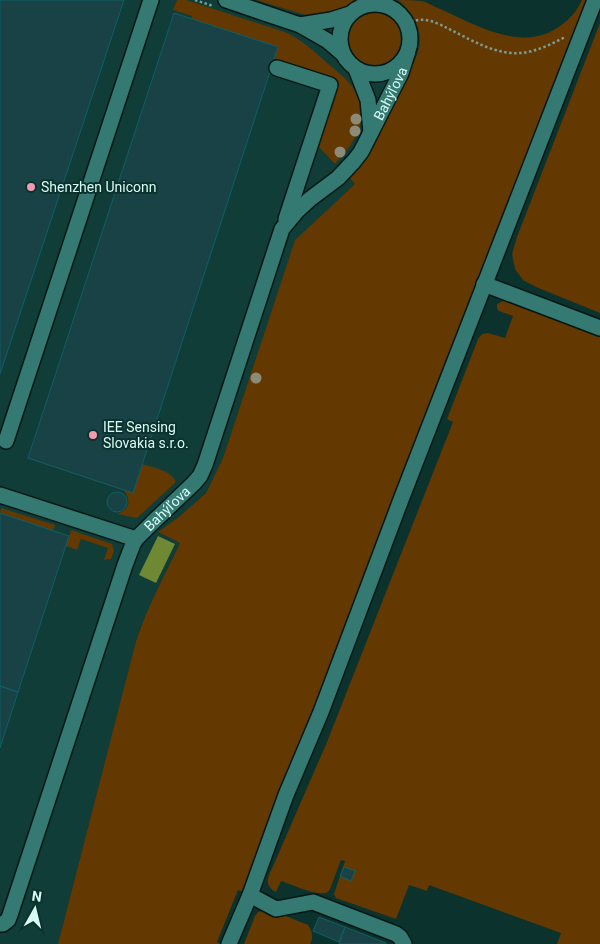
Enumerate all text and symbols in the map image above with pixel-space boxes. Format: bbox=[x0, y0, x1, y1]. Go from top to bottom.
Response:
street label: Bahýľova bbox=[370, 65, 410, 123]
place label: Shenzhen Uniconn bbox=[41, 179, 156, 195]
marker: Shenzhen Uniconn bbox=[25, 181, 37, 193]
place label: IEE Sensing Slovakia s.r.o. bbox=[103, 419, 189, 451]
marker: IEE Sensing Slovakia s.r.o. bbox=[87, 429, 99, 441]
street label: Bahýľova bbox=[141, 483, 193, 534]
north arrow bbox=[10, 884, 60, 934]
text: N bbox=[31, 888, 43, 905]

